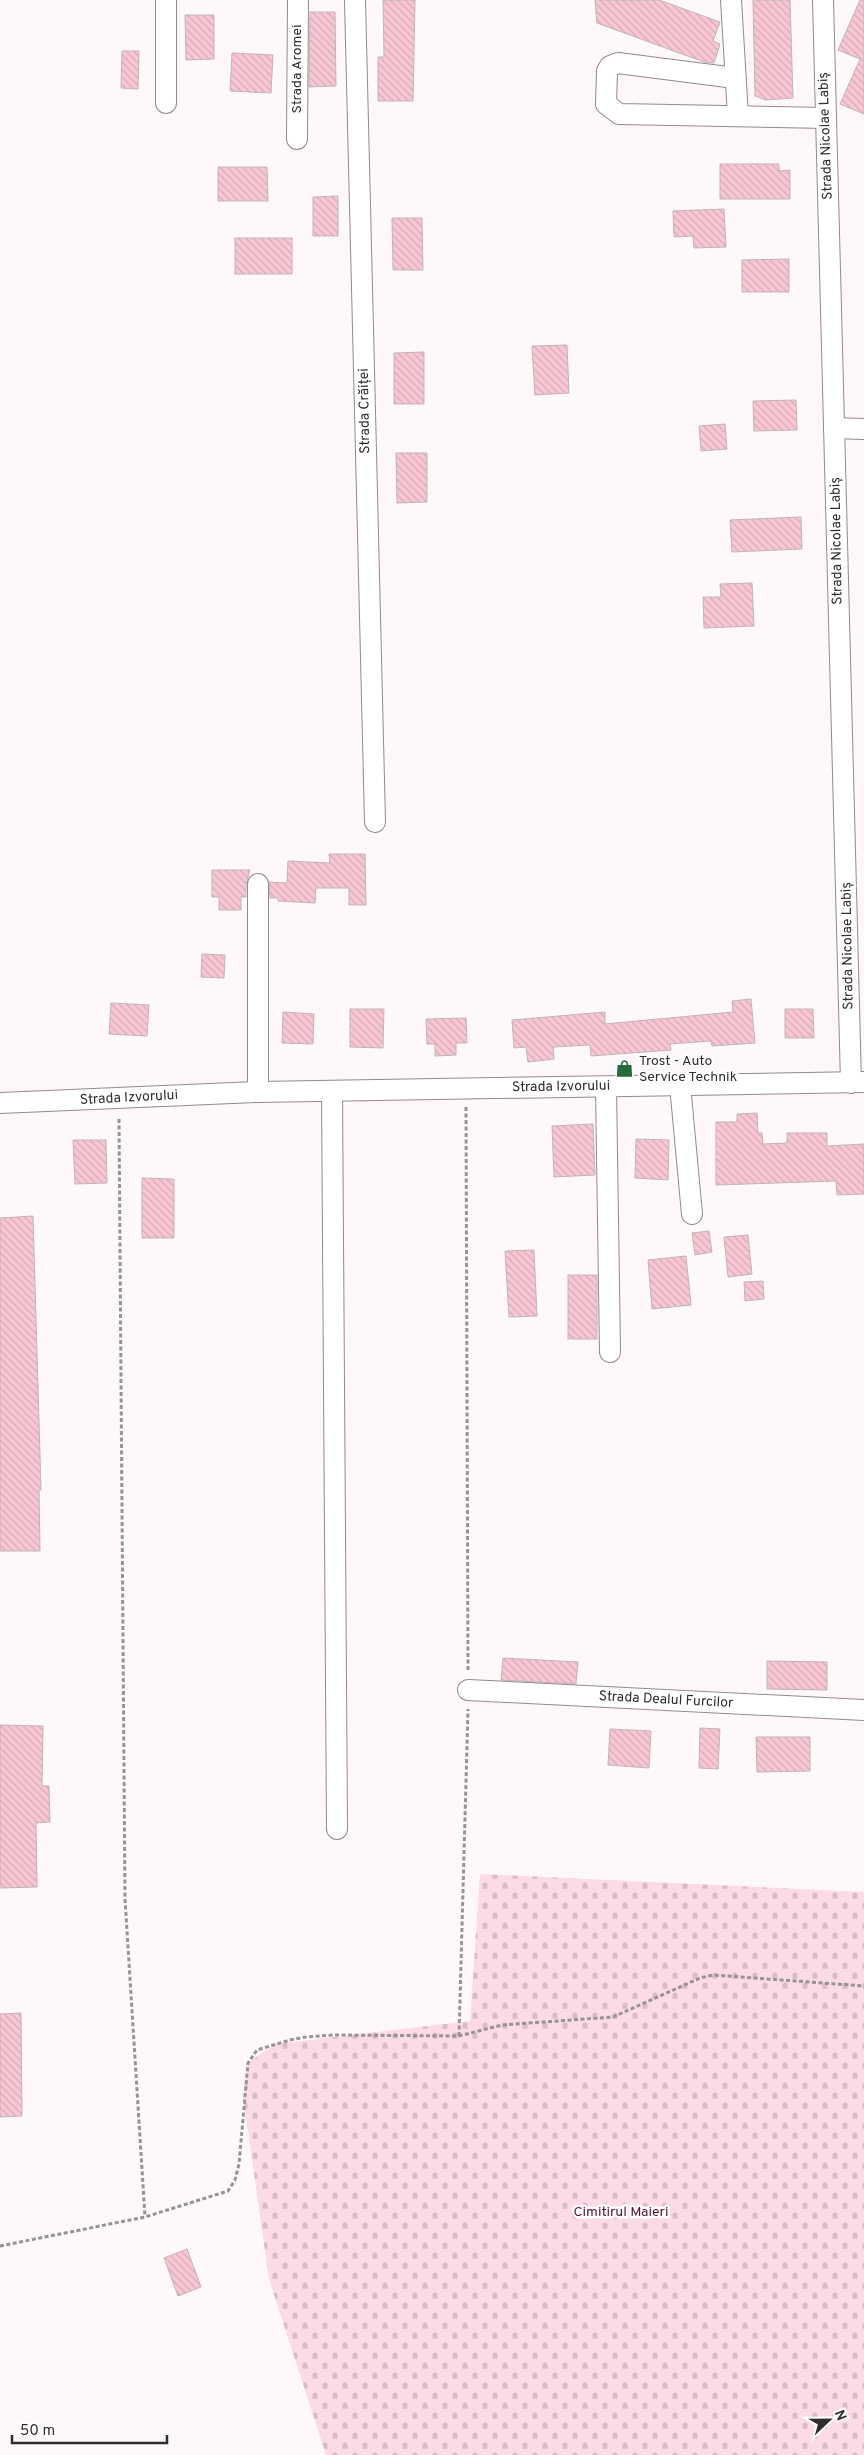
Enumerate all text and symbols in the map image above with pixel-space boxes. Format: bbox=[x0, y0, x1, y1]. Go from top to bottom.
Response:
street label: Strada Aromei bbox=[289, 24, 306, 114]
street label: Strada Nicolae Labiș bbox=[815, 72, 837, 200]
street label: Strada Crăiței bbox=[356, 368, 374, 454]
street label: Strada Nicolae Labiș bbox=[827, 477, 847, 605]
street label: Strada Nicolae Labiș bbox=[838, 882, 858, 1010]
place label: Trost - Auto Service Technik bbox=[639, 1053, 737, 1086]
shop icon: Trost - Auto Service Technik bbox=[615, 1059, 635, 1079]
street label: Strada Izvorului bbox=[512, 1078, 610, 1096]
street label: Strada Izvorului bbox=[79, 1087, 179, 1109]
street label: Strada Dealul Furcilor bbox=[598, 1688, 734, 1712]
park label: Cimitirul Maieri bbox=[573, 2204, 669, 2221]
north arrow bbox=[804, 2395, 854, 2445]
text: N bbox=[830, 2408, 849, 2424]
scale bar bbox=[12, 2412, 168, 2444]
text: 50 m bbox=[20, 2422, 55, 2441]

